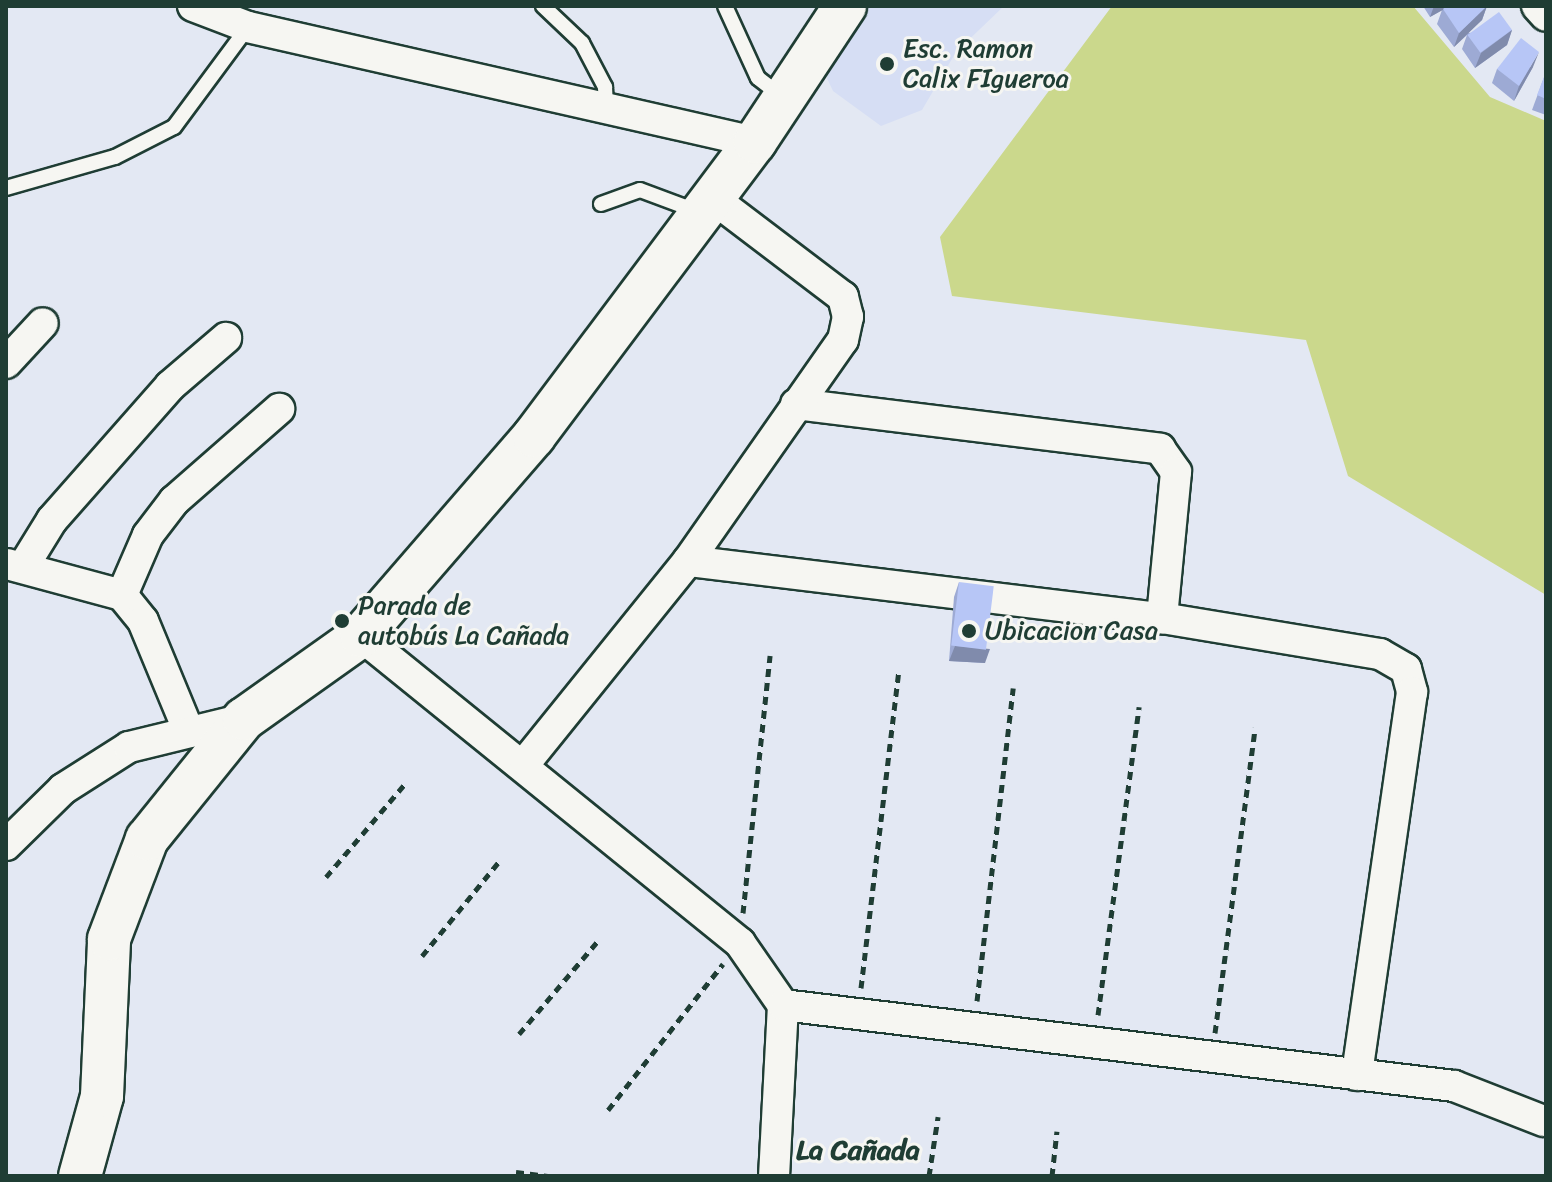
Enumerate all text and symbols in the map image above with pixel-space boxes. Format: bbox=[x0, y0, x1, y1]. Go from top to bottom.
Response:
place label: Esc. Ramon Calix FIgueroa bbox=[903, 33, 1068, 94]
marker: Esc. Ramon Calix FIgueroa bbox=[878, 55, 896, 73]
place label: Parada de autobús La Cañada bbox=[358, 590, 569, 652]
marker: Parada de autobús La Cañada bbox=[333, 612, 351, 630]
place label: Ubicacion Casa bbox=[985, 615, 1158, 647]
marker: Ubicacion Casa bbox=[960, 622, 978, 640]
district label: La Cañada bbox=[796, 1133, 920, 1167]

